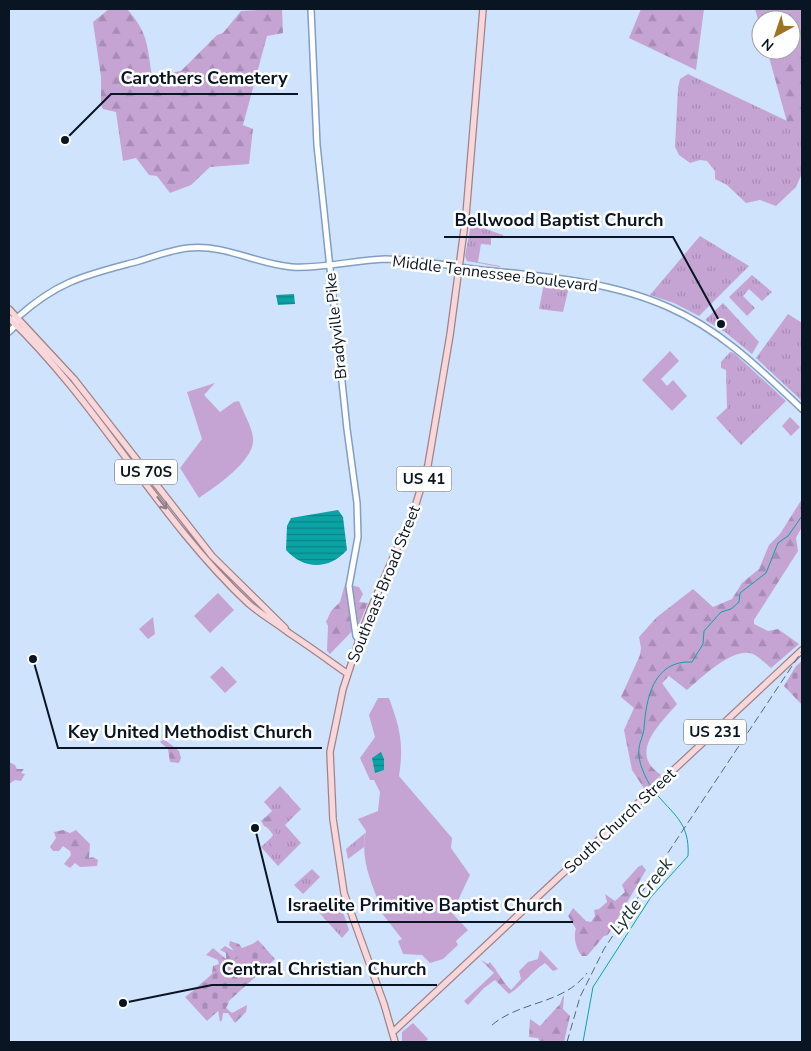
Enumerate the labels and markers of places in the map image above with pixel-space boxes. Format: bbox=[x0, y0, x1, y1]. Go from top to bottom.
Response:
callout: Carothers Cemetery bbox=[111, 61, 298, 94]
callout: Bellwood Baptist Church bbox=[444, 204, 673, 237]
callout: Key United Methodist Church bbox=[58, 715, 322, 748]
callout: Israelite Primitive Baptist Church bbox=[278, 889, 573, 922]
callout: Central Christian Church bbox=[212, 952, 437, 985]

